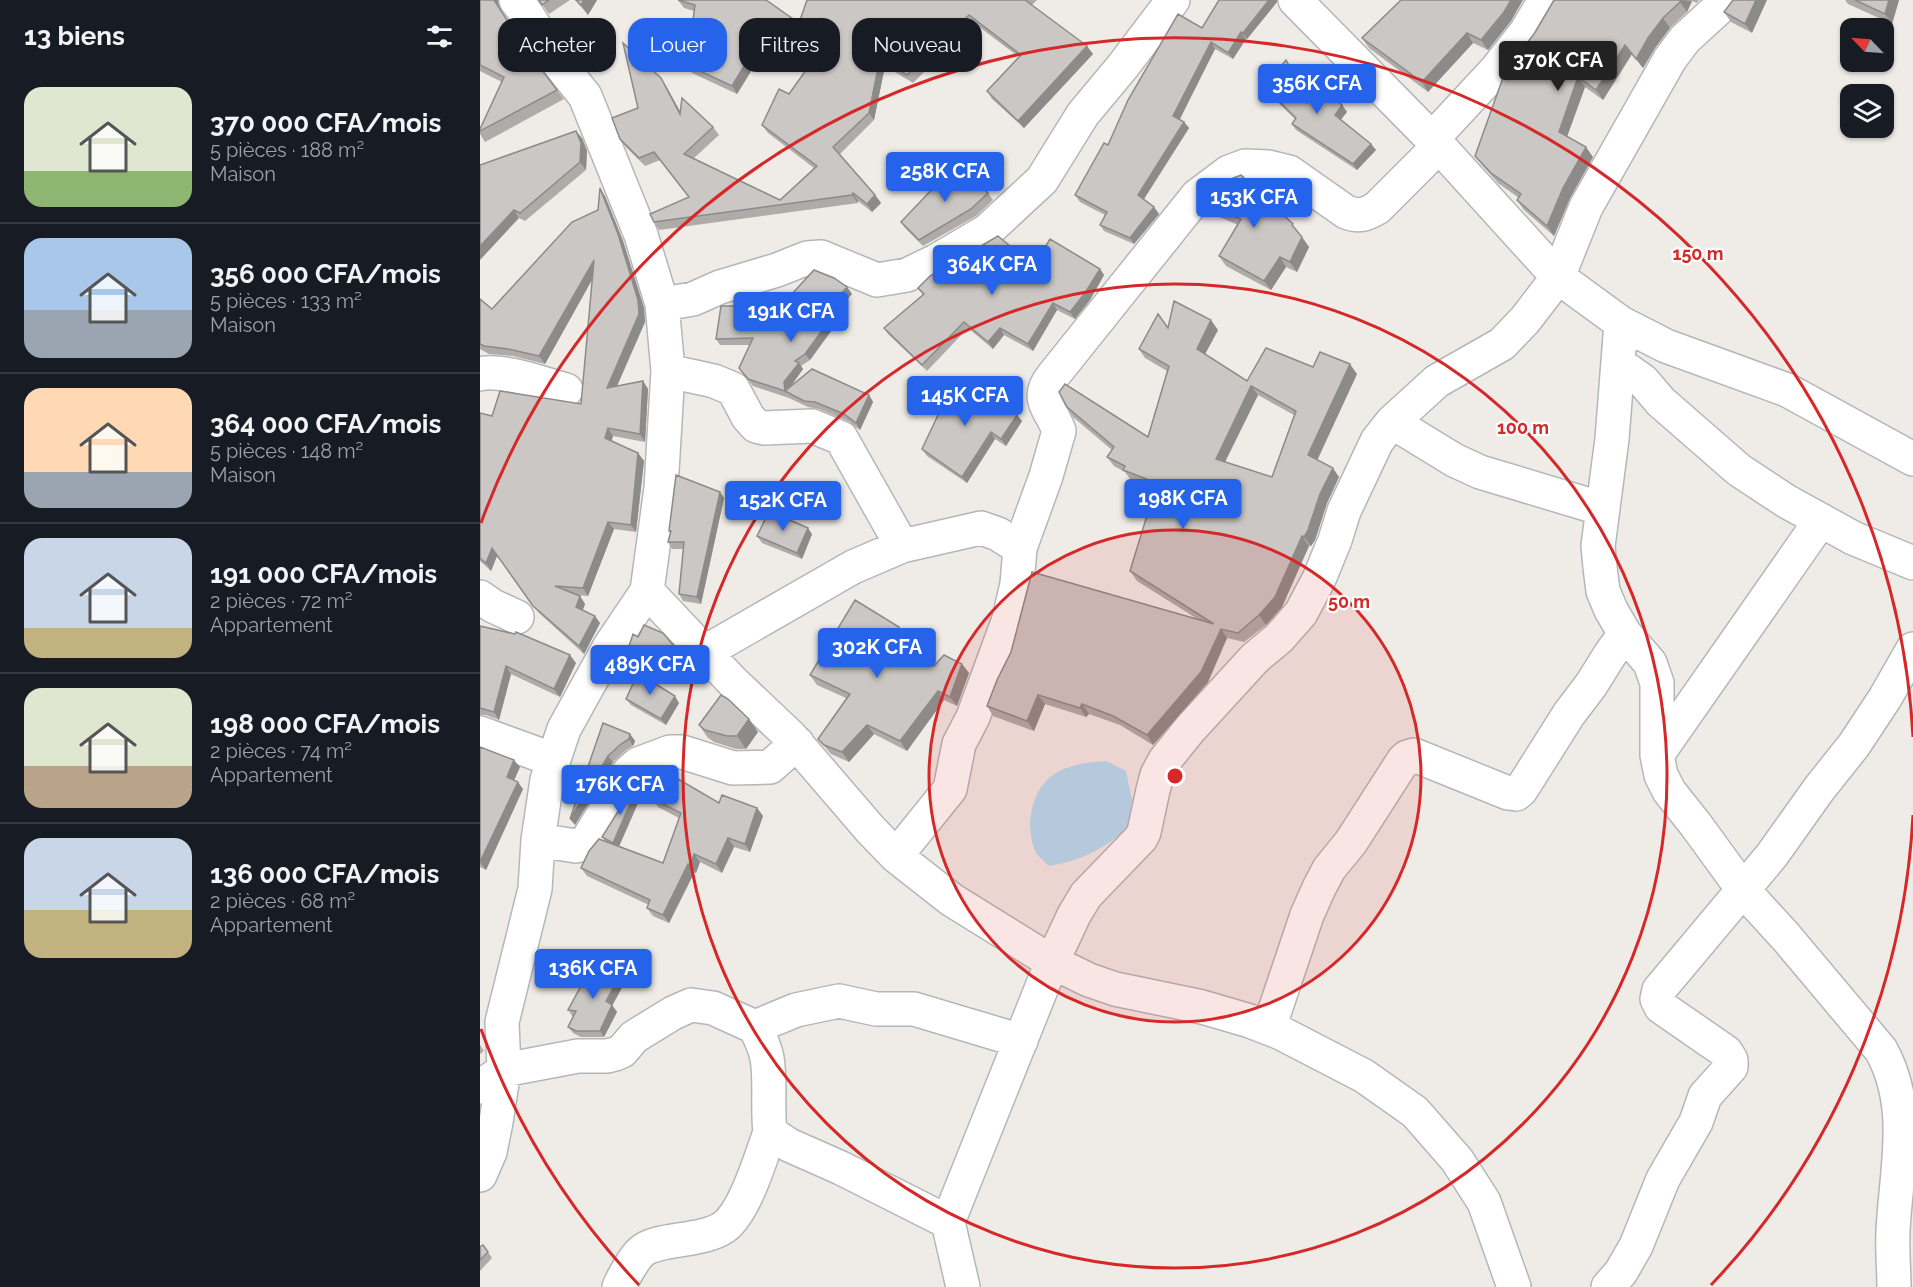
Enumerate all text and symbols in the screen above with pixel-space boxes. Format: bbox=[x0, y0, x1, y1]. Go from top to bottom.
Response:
chip: Acheter bbox=[498, 18, 616, 72]
chip: Louer bbox=[628, 18, 727, 72]
chip: Filtres bbox=[739, 18, 840, 72]
chip: Nouveau bbox=[852, 18, 982, 72]
north arrow bbox=[1840, 18, 1894, 72]
map controls bbox=[1840, 18, 1894, 138]
icon: filters bbox=[423, 20, 456, 53]
text: 13 biens bbox=[24, 21, 125, 51]
pin: 370K CFA bbox=[1496, 41, 1620, 92]
text: 370K CFA bbox=[1513, 48, 1603, 72]
pin: 356K CFA bbox=[1255, 64, 1379, 115]
text: 356K CFA bbox=[1272, 71, 1362, 95]
button: layers bbox=[1840, 84, 1894, 138]
text: 370 000 CFA/mois bbox=[210, 108, 441, 138]
icon: home bbox=[72, 111, 144, 183]
text: 5 pièces · 188 m² bbox=[210, 138, 364, 162]
pin: 258K CFA bbox=[883, 152, 1007, 203]
text: 258K CFA bbox=[900, 159, 990, 183]
text: Maison bbox=[210, 162, 276, 186]
pin: 153K CFA bbox=[1192, 178, 1316, 229]
text: 153K CFA bbox=[1210, 185, 1298, 209]
text: 150 m bbox=[1673, 243, 1724, 264]
pin: 364K CFA bbox=[930, 245, 1054, 296]
text: 364K CFA bbox=[947, 252, 1037, 276]
text: 356 000 CFA/mois bbox=[210, 259, 441, 289]
icon: home bbox=[72, 262, 144, 334]
text: 5 pièces · 133 m² bbox=[210, 289, 362, 313]
pin: 191K CFA bbox=[729, 292, 853, 343]
text: 191K CFA bbox=[747, 299, 835, 323]
text: Maison bbox=[210, 313, 276, 337]
pin: 145K CFA bbox=[903, 376, 1027, 427]
text: 145K CFA bbox=[921, 383, 1009, 407]
text: 364 000 CFA/mois bbox=[210, 409, 441, 439]
icon: home bbox=[72, 412, 144, 484]
text: 100 m bbox=[1497, 417, 1549, 438]
text: 5 pièces · 148 m² bbox=[210, 439, 363, 463]
text: Maison bbox=[210, 463, 276, 487]
pin: 198K CFA bbox=[1121, 479, 1245, 530]
pin: 152K CFA bbox=[721, 481, 845, 532]
text: 198K CFA bbox=[1138, 486, 1228, 510]
text: 152K CFA bbox=[739, 488, 827, 512]
text: 191 000 CFA/mois bbox=[210, 559, 437, 589]
icon: home bbox=[72, 562, 144, 634]
text: 2 pièces · 72 m² bbox=[210, 589, 353, 613]
text: 50 m bbox=[1328, 591, 1370, 612]
text: Appartement bbox=[210, 613, 333, 637]
pin: 302K CFA bbox=[815, 628, 939, 679]
text: 302K CFA bbox=[832, 635, 922, 659]
pin: 489K CFA bbox=[588, 645, 712, 696]
text: 489K CFA bbox=[605, 652, 695, 676]
text: 198 000 CFA/mois bbox=[210, 709, 440, 739]
icon: home bbox=[72, 712, 144, 784]
text: 2 pièces · 74 m² bbox=[210, 739, 352, 763]
text: Appartement bbox=[210, 763, 333, 787]
pin: 176K CFA bbox=[558, 765, 682, 816]
centre of rings bbox=[1165, 766, 1185, 786]
text: 176K CFA bbox=[576, 772, 664, 796]
text: 136 000 CFA/mois bbox=[210, 859, 439, 889]
icon: home bbox=[72, 862, 144, 934]
text: 2 pièces · 68 m² bbox=[210, 889, 355, 913]
text: Appartement bbox=[210, 913, 333, 937]
pin: 136K CFA bbox=[531, 949, 655, 1000]
text: 136K CFA bbox=[549, 956, 637, 980]

